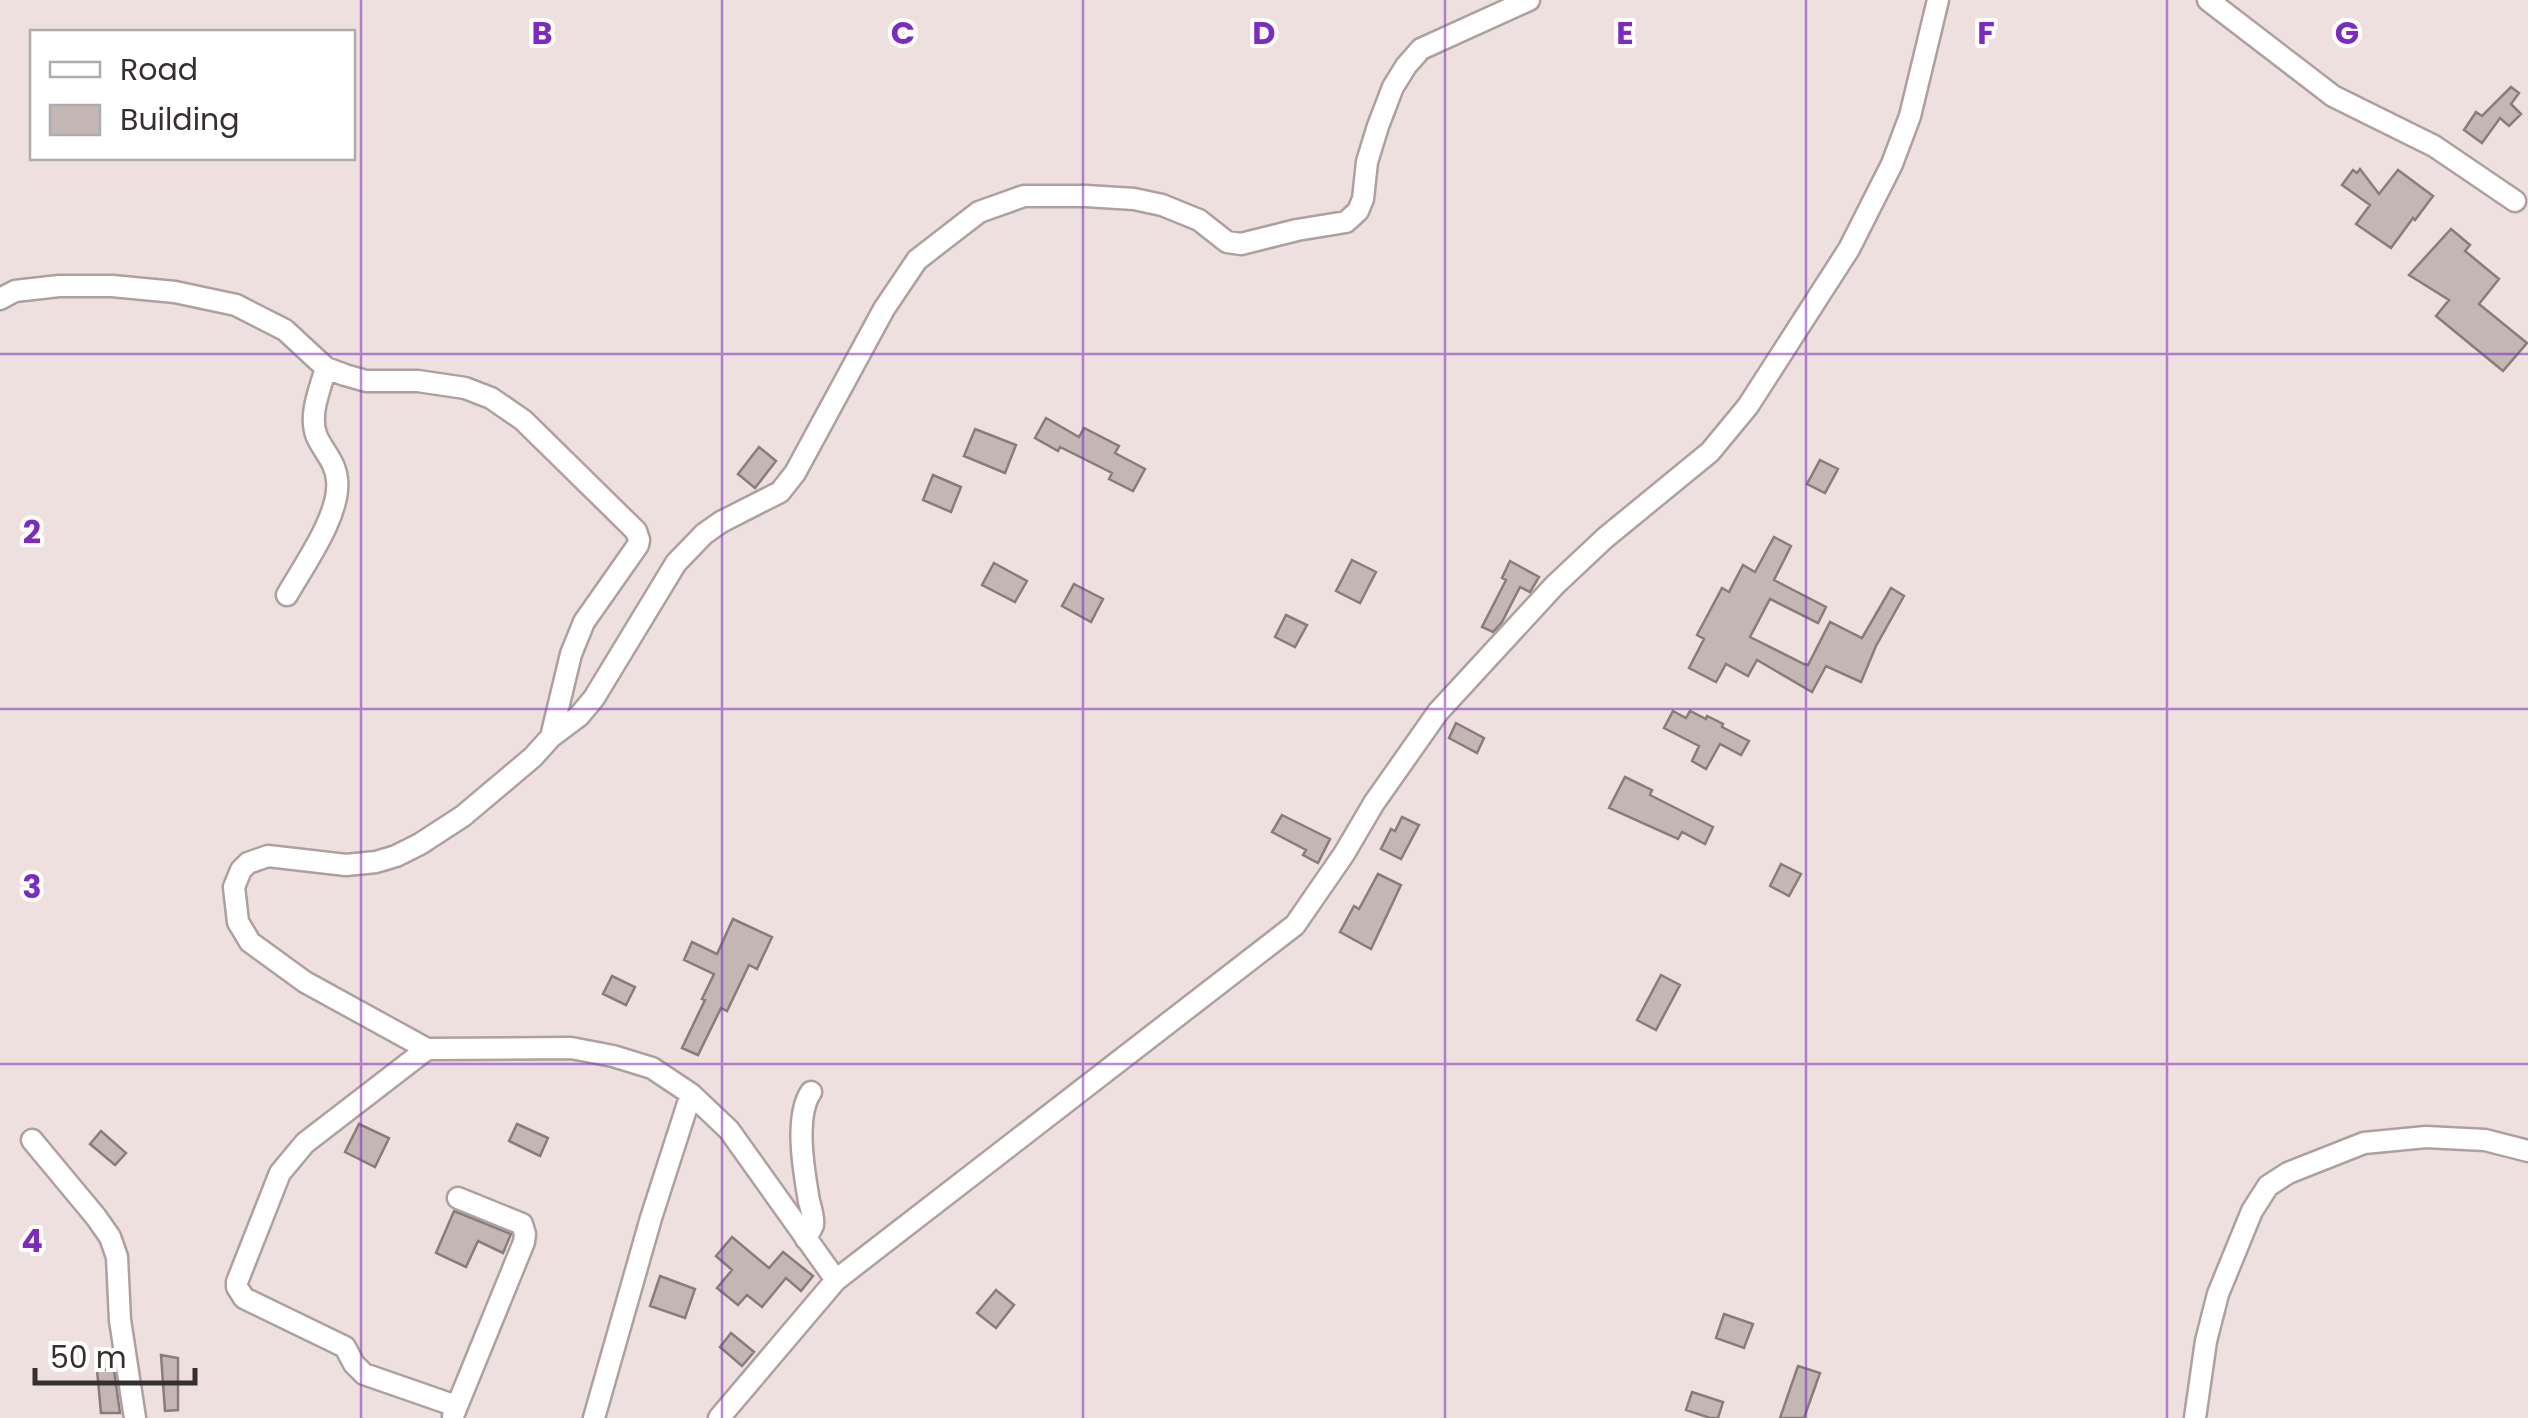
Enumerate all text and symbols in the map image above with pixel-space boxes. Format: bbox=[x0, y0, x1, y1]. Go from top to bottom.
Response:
text: B bbox=[531, 10, 553, 55]
text: C bbox=[891, 10, 915, 55]
text: D bbox=[1252, 10, 1276, 55]
text: E bbox=[1616, 10, 1634, 55]
text: F bbox=[1977, 10, 1995, 55]
text: G bbox=[2335, 10, 2359, 55]
legend bbox=[30, 30, 355, 160]
text: Road bbox=[120, 48, 198, 91]
text: Building bbox=[120, 98, 240, 141]
text: 2 bbox=[23, 509, 41, 554]
text: 3 bbox=[22, 864, 42, 909]
text: 4 bbox=[21, 1218, 43, 1263]
scale bar bbox=[35, 1323, 195, 1385]
text: 50 m bbox=[50, 1336, 127, 1379]

